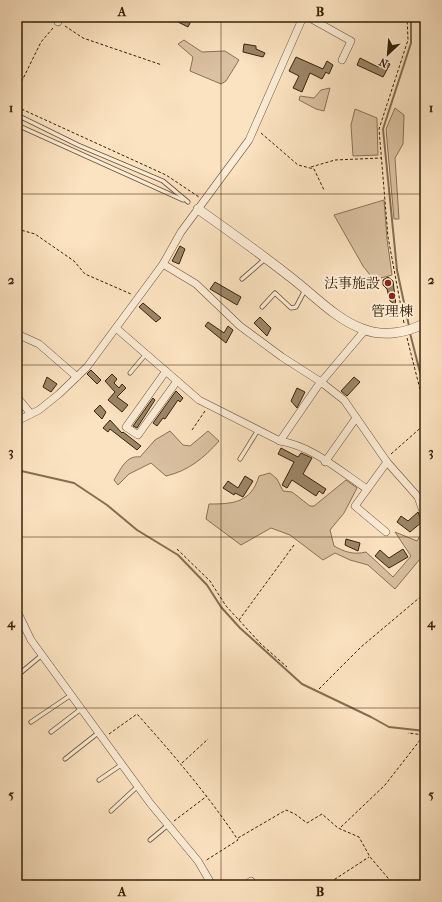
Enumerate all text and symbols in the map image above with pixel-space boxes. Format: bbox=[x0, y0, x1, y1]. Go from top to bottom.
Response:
text: A bbox=[117, 4, 127, 19]
text: B bbox=[316, 4, 325, 19]
north arrow bbox=[368, 34, 408, 74]
text: N bbox=[377, 55, 390, 70]
text: 1 bbox=[9, 100, 14, 115]
text: 1 bbox=[429, 100, 434, 115]
text: 2 bbox=[8, 272, 15, 287]
text: 2 bbox=[428, 272, 435, 287]
place label: 法事施設 bbox=[324, 275, 380, 292]
marker: 法事施設 bbox=[383, 278, 393, 288]
marker: 管理棟 bbox=[387, 291, 397, 301]
place label: 管理棟 bbox=[371, 303, 413, 320]
text: 3 bbox=[8, 444, 14, 460]
text: 3 bbox=[428, 444, 434, 460]
text: 4 bbox=[6, 615, 16, 631]
text: 4 bbox=[426, 615, 436, 631]
text: 5 bbox=[8, 787, 14, 802]
text: 5 bbox=[428, 787, 434, 802]
text: A bbox=[117, 884, 127, 899]
text: B bbox=[316, 884, 325, 899]

